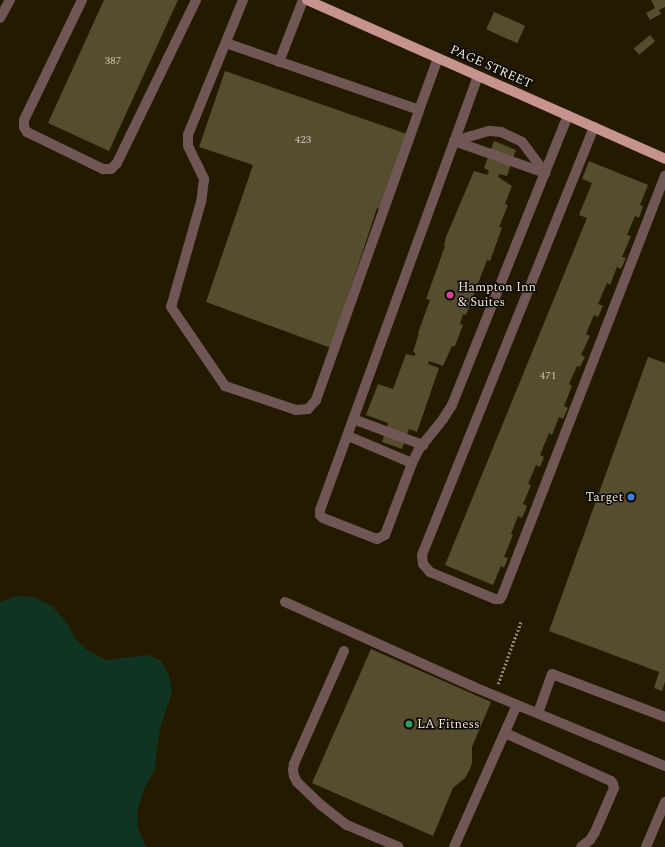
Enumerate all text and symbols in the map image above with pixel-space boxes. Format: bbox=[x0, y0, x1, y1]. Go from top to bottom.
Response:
street label: PAGE STREET bbox=[447, 42, 535, 92]
house number: 387 bbox=[105, 54, 121, 68]
house number: 423 bbox=[295, 133, 311, 147]
place label: Hampton Inn & Suites bbox=[458, 280, 536, 311]
marker: Hampton Inn & Suites bbox=[445, 290, 455, 300]
house number: 471 bbox=[540, 369, 556, 383]
place label: Target bbox=[585, 489, 623, 505]
marker: Target bbox=[626, 492, 636, 502]
place label: LA Fitness bbox=[417, 716, 480, 732]
marker: LA Fitness bbox=[404, 719, 414, 729]

